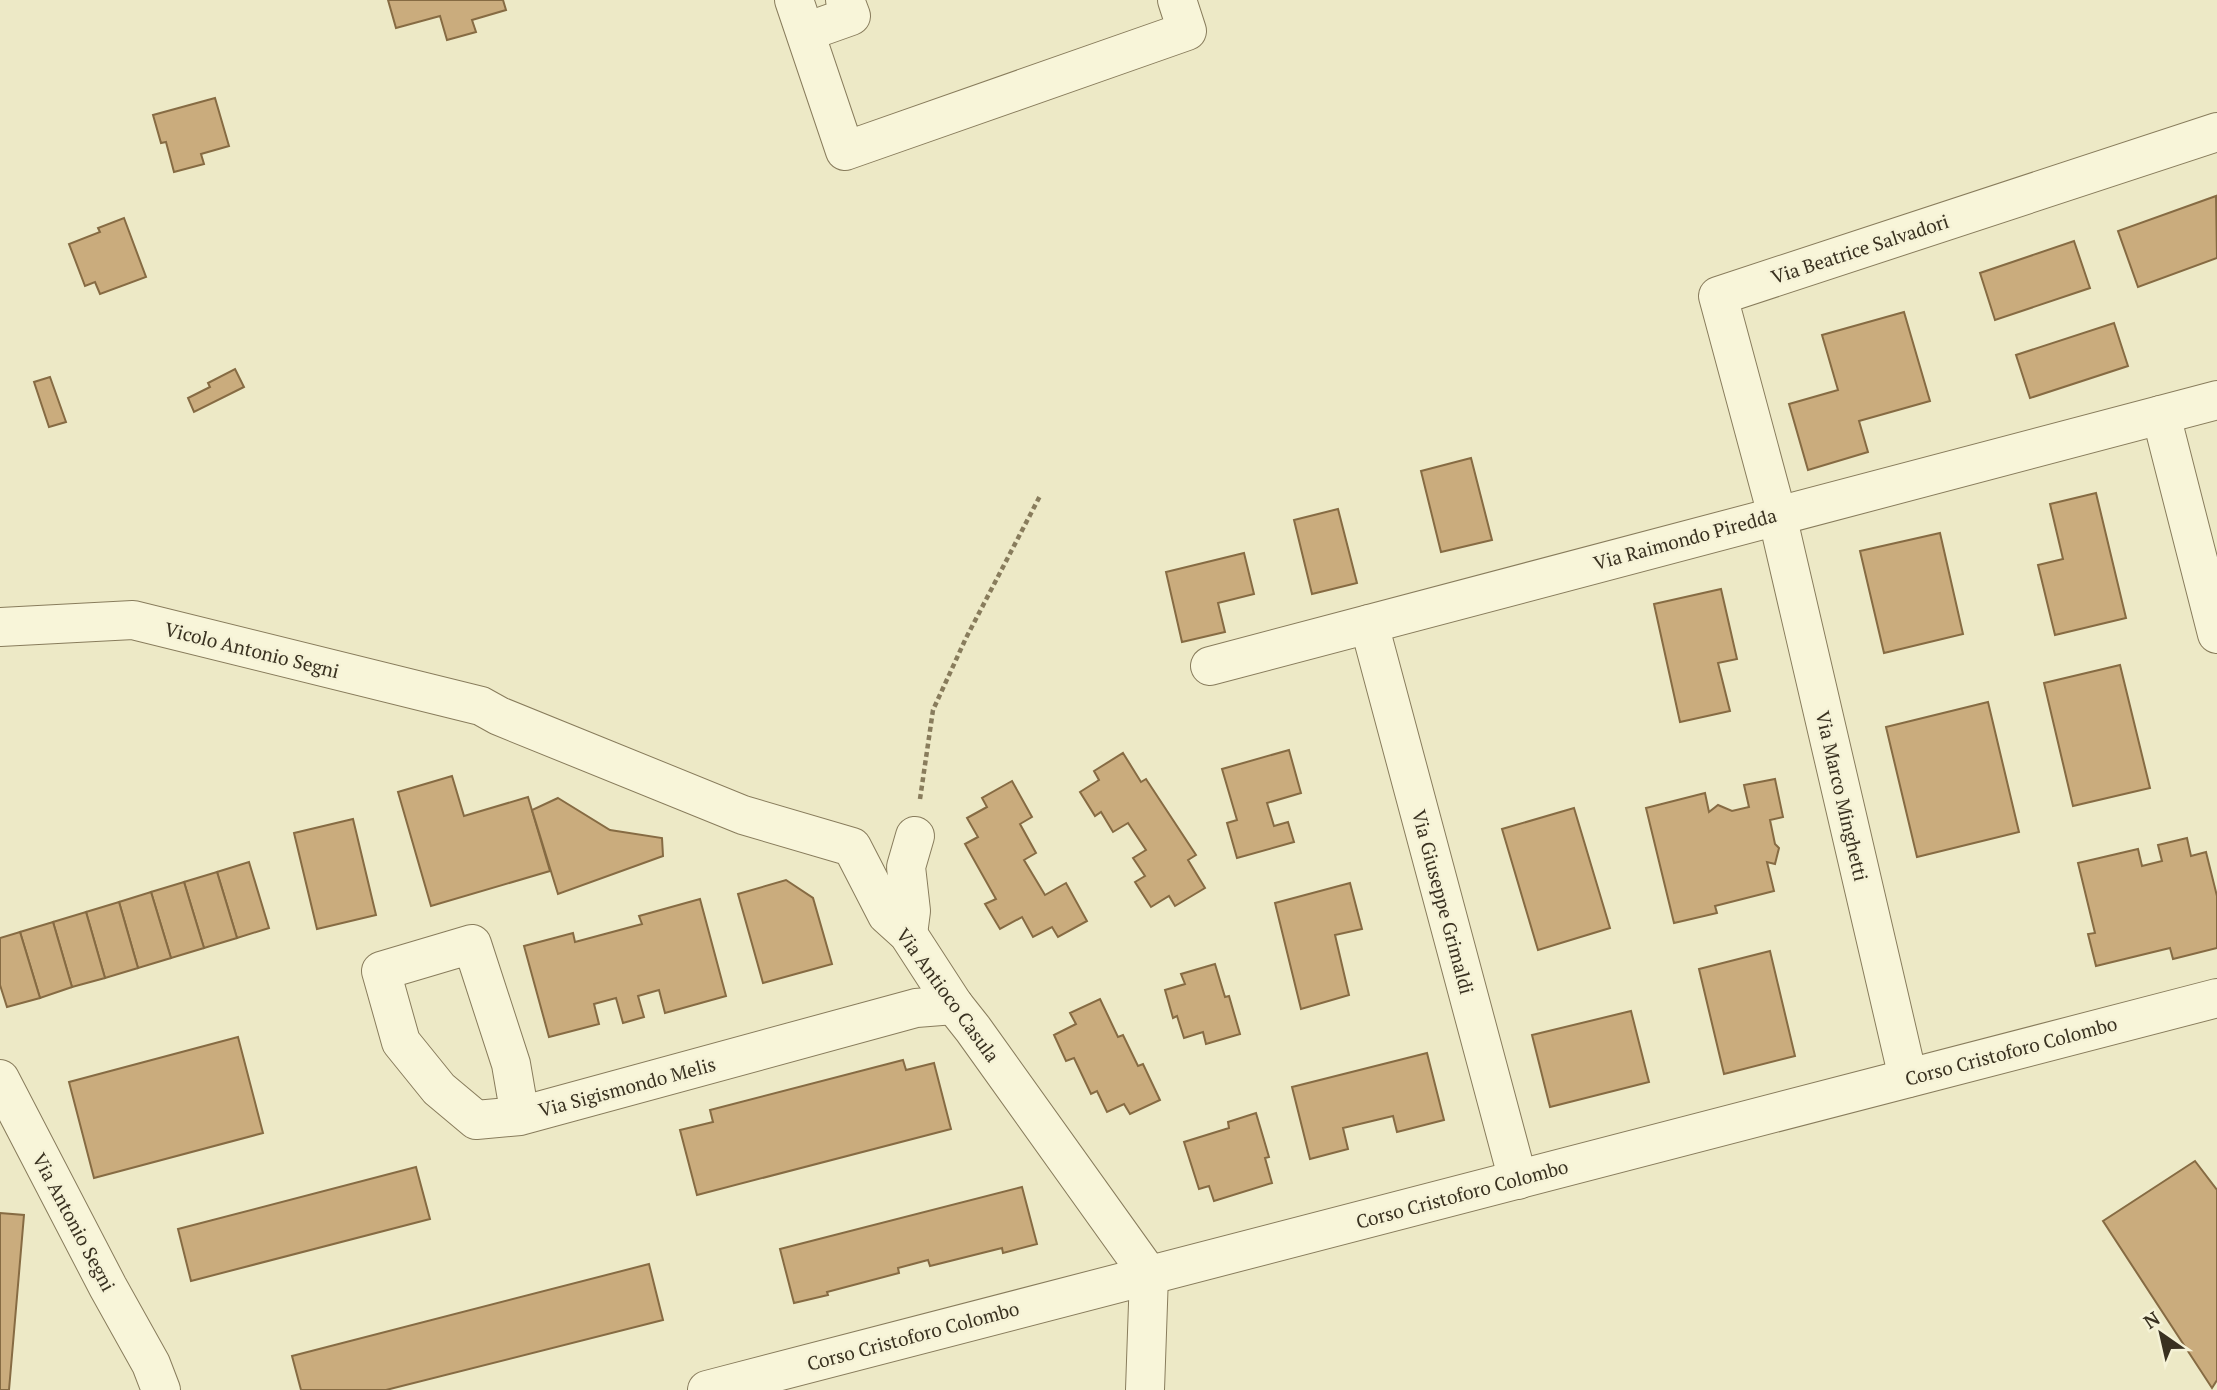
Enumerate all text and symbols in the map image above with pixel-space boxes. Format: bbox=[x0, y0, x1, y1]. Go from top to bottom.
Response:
street label: Via Beatrice Salvadori bbox=[1768, 208, 1952, 289]
street label: Via Raimondo Piredda bbox=[1590, 502, 1780, 575]
street label: Vicolo Antonio Segni bbox=[162, 616, 342, 683]
street label: Via Marco Minghetti bbox=[1811, 708, 1874, 883]
street label: Via Giuseppe Grimaldi bbox=[1407, 807, 1480, 997]
street label: Via Antioco Casula bbox=[891, 923, 1006, 1067]
street label: Corso Cristoforo Colombo bbox=[1902, 1010, 2120, 1091]
street label: Via Sigismondo Melis bbox=[536, 1051, 718, 1122]
street label: Via Antonio Segni bbox=[27, 1148, 121, 1295]
street label: Corso Cristoforo Colombo bbox=[1353, 1153, 1571, 1234]
street label: Corso Cristoforo Colombo bbox=[804, 1295, 1022, 1376]
north arrow bbox=[2126, 1299, 2196, 1369]
text: N bbox=[2138, 1305, 2165, 1334]

